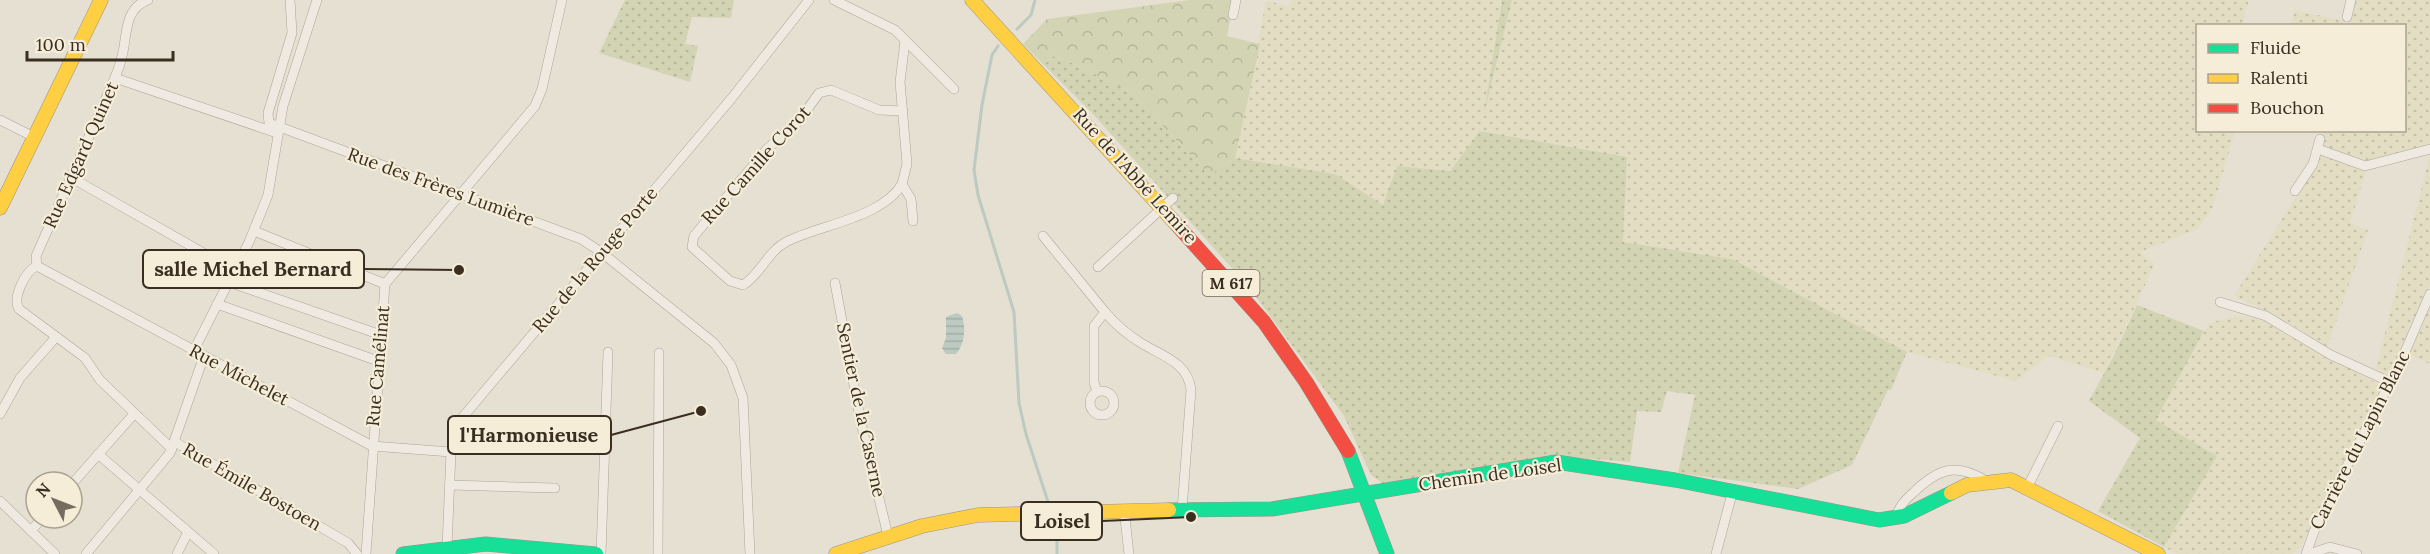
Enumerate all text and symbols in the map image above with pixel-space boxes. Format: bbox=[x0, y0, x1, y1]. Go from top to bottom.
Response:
scale bar bbox=[27, 24, 172, 62]
legend bbox=[2196, 24, 2406, 132]
text: 100 m bbox=[36, 33, 86, 56]
text: Fluide bbox=[2250, 36, 2301, 59]
text: Ralenti bbox=[2250, 66, 2308, 89]
street label: Rue Edgard Quinet bbox=[38, 78, 123, 232]
text: Bouchon bbox=[2250, 96, 2324, 119]
street label: Rue Camille Corot bbox=[696, 100, 815, 229]
street label: Rue de l'Abbé Lemire bbox=[1068, 103, 1203, 249]
street label: Rue des Frères Lumière bbox=[345, 142, 538, 231]
street label: Rue de la Rouge Porte bbox=[527, 182, 663, 337]
callout: salle Michel Bernard bbox=[143, 250, 364, 288]
text: salle Michel Bernard bbox=[154, 256, 352, 281]
road number: M 617 bbox=[1202, 270, 1260, 296]
street label: Rue Camélinat bbox=[361, 305, 394, 427]
street label: Sentier de la Caserne bbox=[832, 321, 891, 499]
street label: Rue Michelet bbox=[185, 339, 293, 410]
street label: Carrière du Lapin Blanc bbox=[2304, 346, 2415, 533]
callout: l'Harmonieuse bbox=[448, 416, 611, 454]
text: l'Harmonieuse bbox=[460, 422, 599, 447]
street label: Rue Émile Bostoen bbox=[179, 437, 326, 536]
street label: Chemin de Loisel bbox=[1417, 453, 1563, 496]
north arrow bbox=[24, 470, 84, 530]
text: N bbox=[31, 479, 54, 501]
callout: Loisel bbox=[1021, 502, 1102, 540]
text: Loisel bbox=[1034, 508, 1090, 533]

